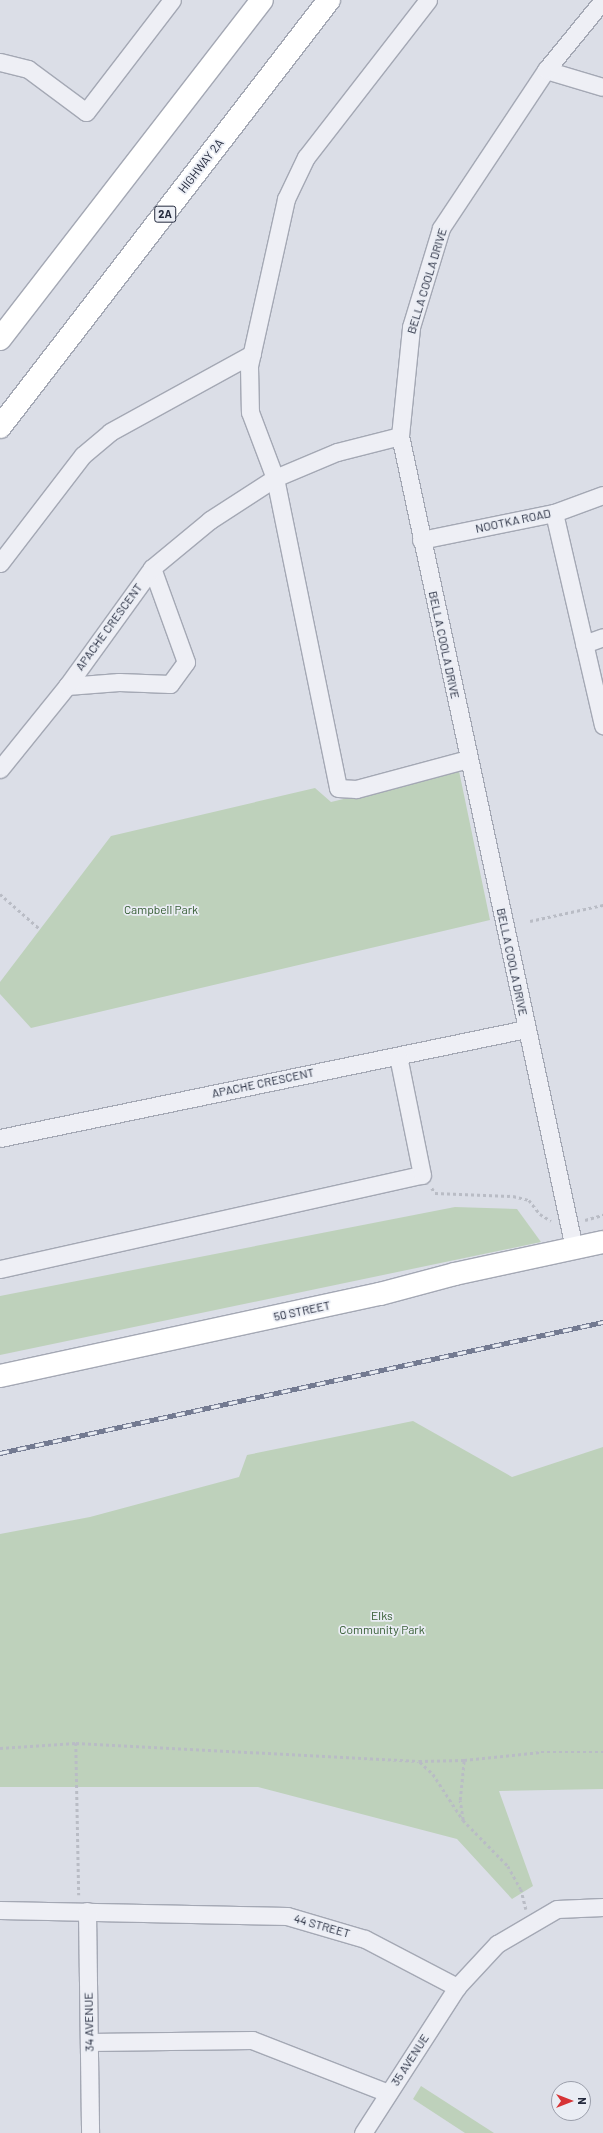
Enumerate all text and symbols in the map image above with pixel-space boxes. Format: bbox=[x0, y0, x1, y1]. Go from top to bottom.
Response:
street label: HIGHWAY 2A bbox=[175, 136, 227, 196]
road number: 2A bbox=[154, 205, 176, 223]
street label: BELLA COOLA DRIVE bbox=[404, 226, 450, 336]
street label: NOOTKA ROAD bbox=[474, 506, 552, 536]
street label: APACHE CRESCENT bbox=[72, 581, 146, 673]
street label: BELLA COOLA DRIVE bbox=[426, 590, 462, 700]
park label: Campbell Park bbox=[124, 903, 198, 917]
street label: BELLA COOLA DRIVE bbox=[494, 907, 530, 1017]
street label: APACHE CRESCENT bbox=[210, 1065, 316, 1101]
street label: 50 STREET bbox=[272, 1298, 332, 1324]
park label: Elks Community Park bbox=[339, 1609, 425, 1637]
street label: 44 STREET bbox=[292, 1911, 352, 1941]
street label: 34 AVENUE bbox=[81, 1992, 97, 2052]
street label: 35 AVENUE bbox=[388, 2031, 432, 2089]
north arrow bbox=[551, 2081, 591, 2121]
text: N bbox=[576, 2097, 589, 2105]

